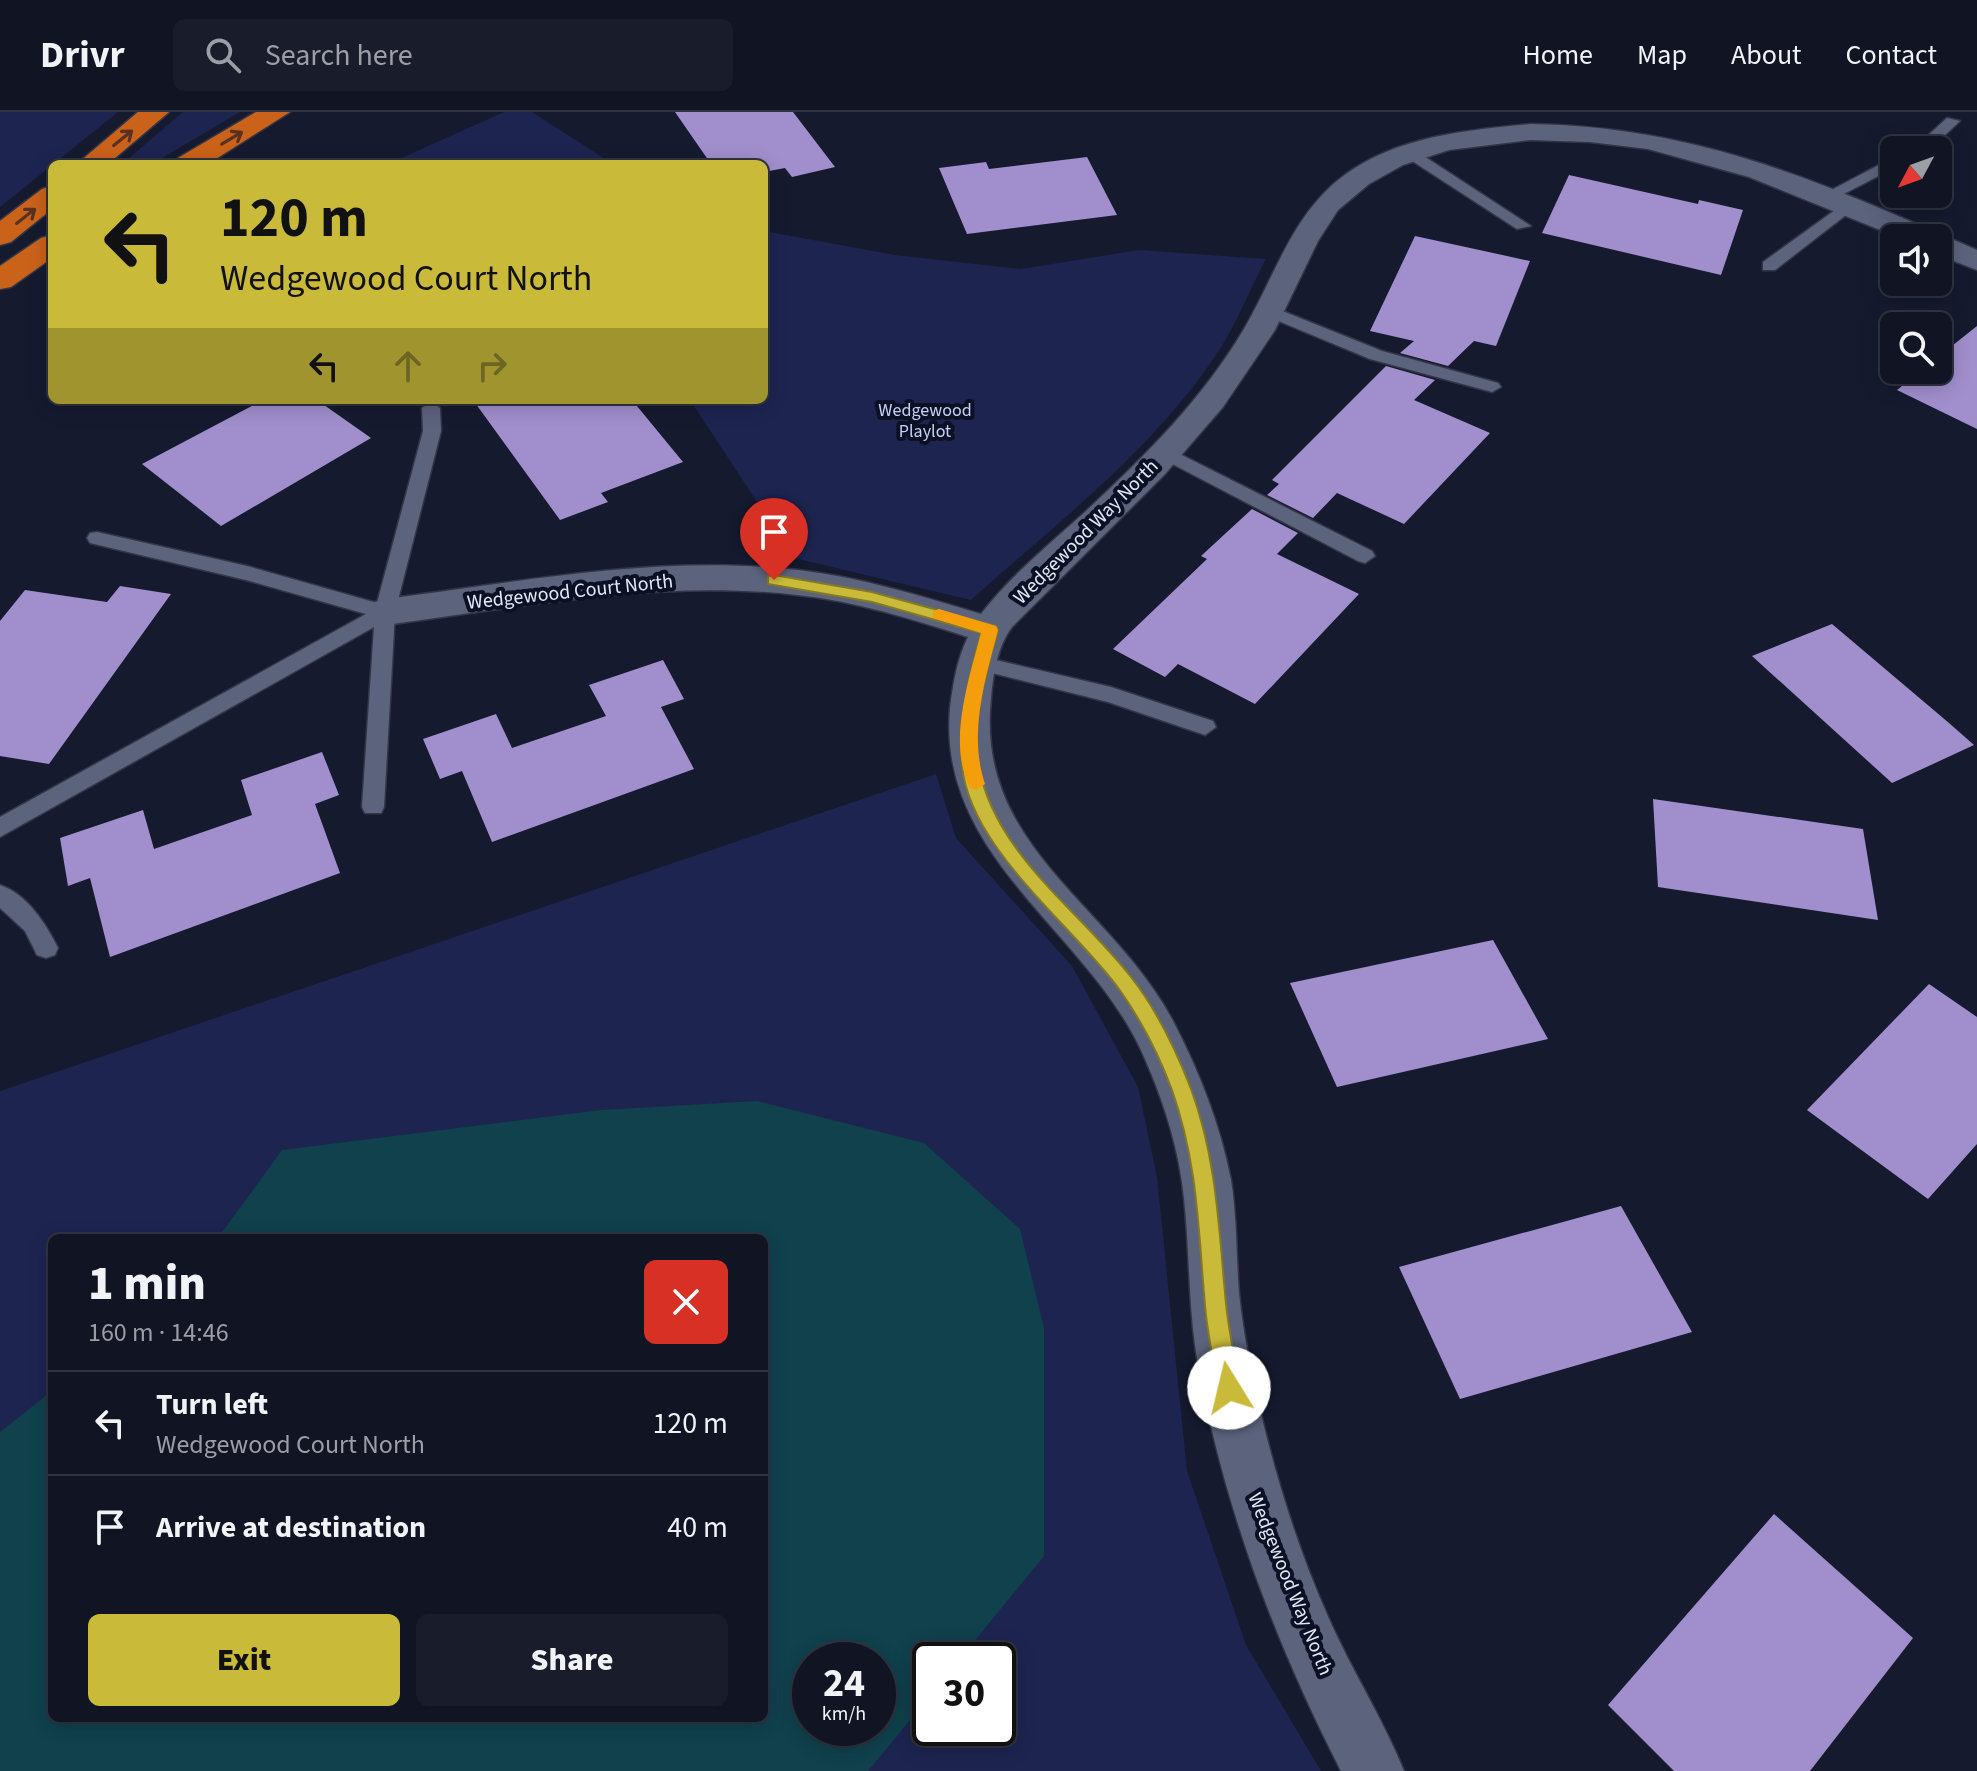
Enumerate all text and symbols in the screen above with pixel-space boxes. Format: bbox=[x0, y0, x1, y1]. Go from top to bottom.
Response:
search box bbox=[173, 19, 733, 91]
text: Drivr bbox=[40, 28, 125, 82]
icon: search bbox=[201, 33, 245, 77]
text: Search here bbox=[265, 34, 413, 77]
text: Home bbox=[1522, 35, 1593, 75]
text: Map bbox=[1637, 35, 1687, 75]
text: About bbox=[1731, 35, 1802, 75]
text: Contact bbox=[1846, 35, 1937, 75]
one-way arrow bbox=[112, 129, 133, 147]
one-way arrow bbox=[220, 130, 243, 146]
north arrow bbox=[1880, 136, 1952, 208]
map controls bbox=[1880, 136, 1952, 384]
text: 120 m bbox=[220, 179, 368, 258]
icon: left bbox=[88, 192, 192, 296]
one-way arrow bbox=[15, 207, 36, 225]
button: sound bbox=[1880, 224, 1952, 296]
text: Wedgewood Court North bbox=[220, 253, 592, 304]
button: search bbox=[1880, 312, 1952, 384]
icon: left bbox=[302, 344, 346, 388]
icon: ahead bbox=[386, 344, 430, 388]
icon: right bbox=[470, 344, 514, 388]
park label: Wedgewood Playlot bbox=[878, 398, 972, 444]
street label: Wedgewood Way North bbox=[1007, 453, 1165, 611]
pin bbox=[740, 498, 808, 580]
icon: arrive bbox=[752, 510, 796, 554]
street label: Wedgewood Court North bbox=[466, 567, 674, 617]
text: 1 min bbox=[88, 1250, 206, 1318]
button: close bbox=[644, 1260, 728, 1344]
text: 160 m · 14:46 bbox=[88, 1314, 229, 1351]
position arrow bbox=[1187, 1346, 1271, 1430]
text: Turn left bbox=[156, 1383, 268, 1426]
icon: left bbox=[88, 1401, 132, 1445]
text: 120 m bbox=[652, 1402, 728, 1445]
text: Wedgewood Court North bbox=[156, 1426, 425, 1463]
street label: Wedgewood Way North bbox=[1241, 1488, 1339, 1680]
icon: arrive bbox=[88, 1505, 132, 1549]
text: Arrive at destination bbox=[156, 1506, 426, 1549]
text: 40 m bbox=[667, 1506, 728, 1549]
button: Exit bbox=[88, 1614, 400, 1706]
button: Share bbox=[416, 1614, 728, 1706]
speed limit sign: 30 bbox=[912, 1642, 1016, 1746]
text: 24 bbox=[823, 1655, 865, 1712]
text: km/h bbox=[822, 1700, 866, 1728]

